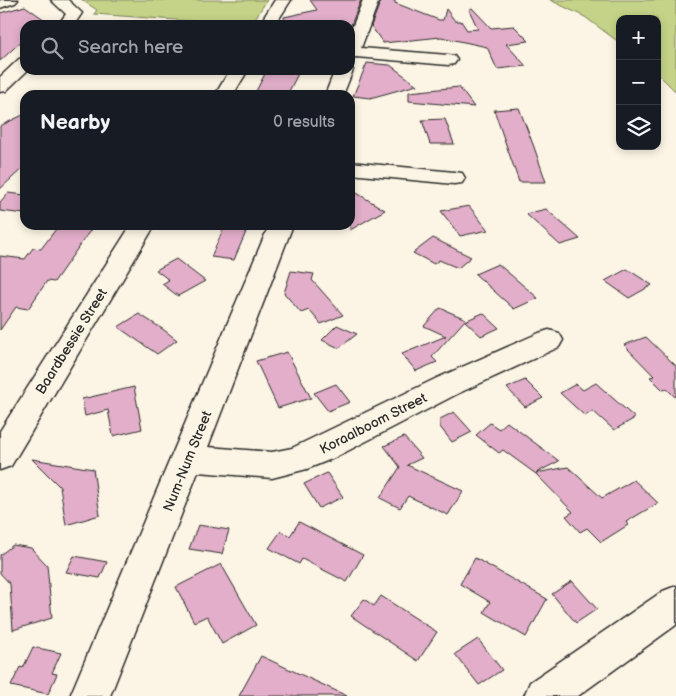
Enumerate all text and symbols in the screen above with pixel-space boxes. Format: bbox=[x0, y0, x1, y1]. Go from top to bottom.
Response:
map controls bbox=[616, 15, 661, 150]
button: + bbox=[616, 15, 661, 60]
search box bbox=[20, 20, 355, 75]
icon: search bbox=[38, 34, 66, 62]
text: Search here bbox=[78, 36, 183, 59]
button: − bbox=[616, 60, 661, 105]
button: layers bbox=[616, 105, 661, 150]
text: Nearby bbox=[40, 110, 110, 135]
text: 0 results bbox=[273, 113, 335, 132]
street label: Baardbessie Street bbox=[32, 285, 111, 397]
street label: Koraalboom Street bbox=[317, 389, 430, 458]
street label: Num-Num Street bbox=[160, 408, 216, 514]

